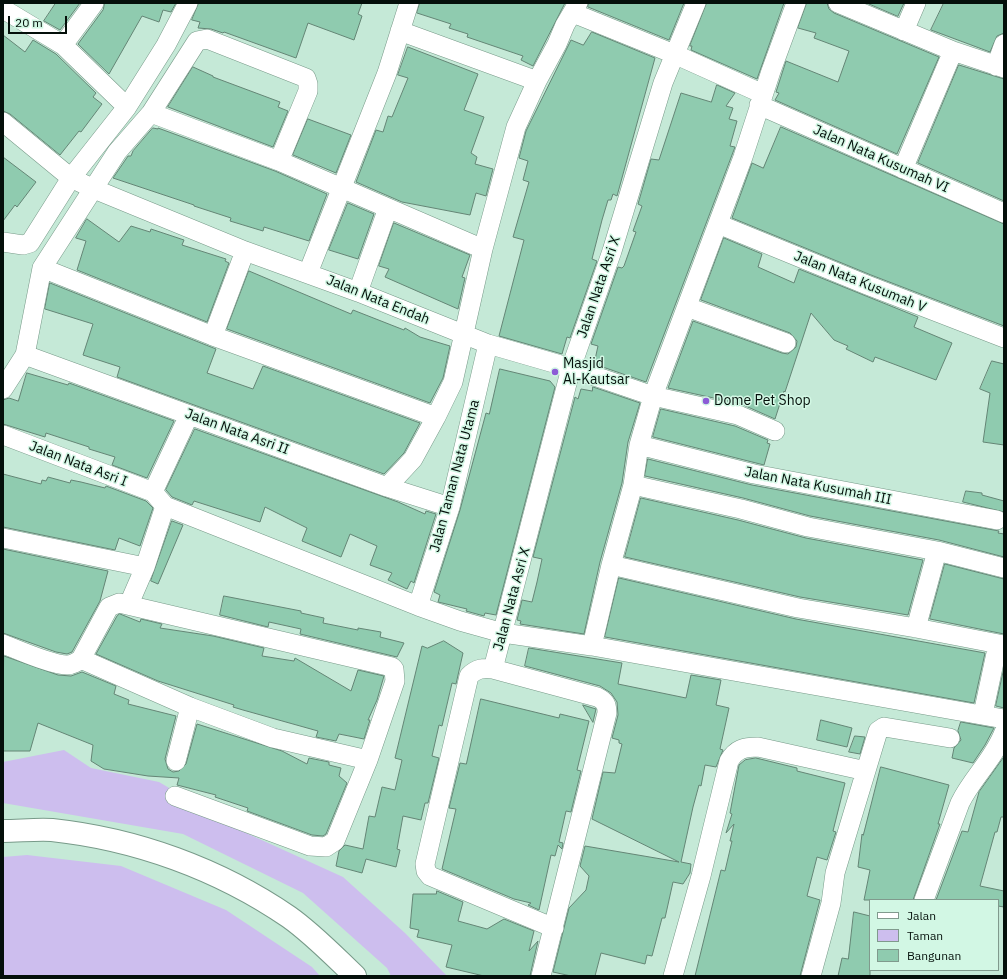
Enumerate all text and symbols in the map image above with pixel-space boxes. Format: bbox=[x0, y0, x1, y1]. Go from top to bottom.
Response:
scale bar bbox=[10, 8, 69, 34]
text: 20 m bbox=[15, 15, 43, 30]
street label: Jalan Nata Kusumah VI bbox=[811, 121, 951, 197]
street label: Jalan Nata Asri X bbox=[574, 234, 624, 340]
street label: Jalan Nata Kusumah V bbox=[791, 248, 929, 316]
street label: Jalan Nata Endah bbox=[324, 272, 432, 328]
place label: Masjid Al-Kautsar bbox=[563, 356, 630, 388]
marker: Masjid Al-Kautsar bbox=[550, 367, 560, 377]
place label: Dome Pet Shop bbox=[714, 393, 811, 409]
marker: Dome Pet Shop bbox=[701, 396, 711, 406]
street label: Jalan Taman Nata Utama bbox=[427, 398, 483, 554]
street label: Jalan Nata Asri II bbox=[183, 405, 291, 459]
street label: Jalan Nata Asri I bbox=[27, 438, 129, 490]
street label: Jalan Nata Kusumah III bbox=[743, 463, 893, 509]
street label: Jalan Nata Asri X bbox=[490, 545, 534, 653]
legend bbox=[869, 899, 999, 971]
text: Jalan bbox=[907, 908, 936, 923]
text: Taman bbox=[907, 928, 943, 943]
text: Bangunan bbox=[907, 948, 961, 963]

